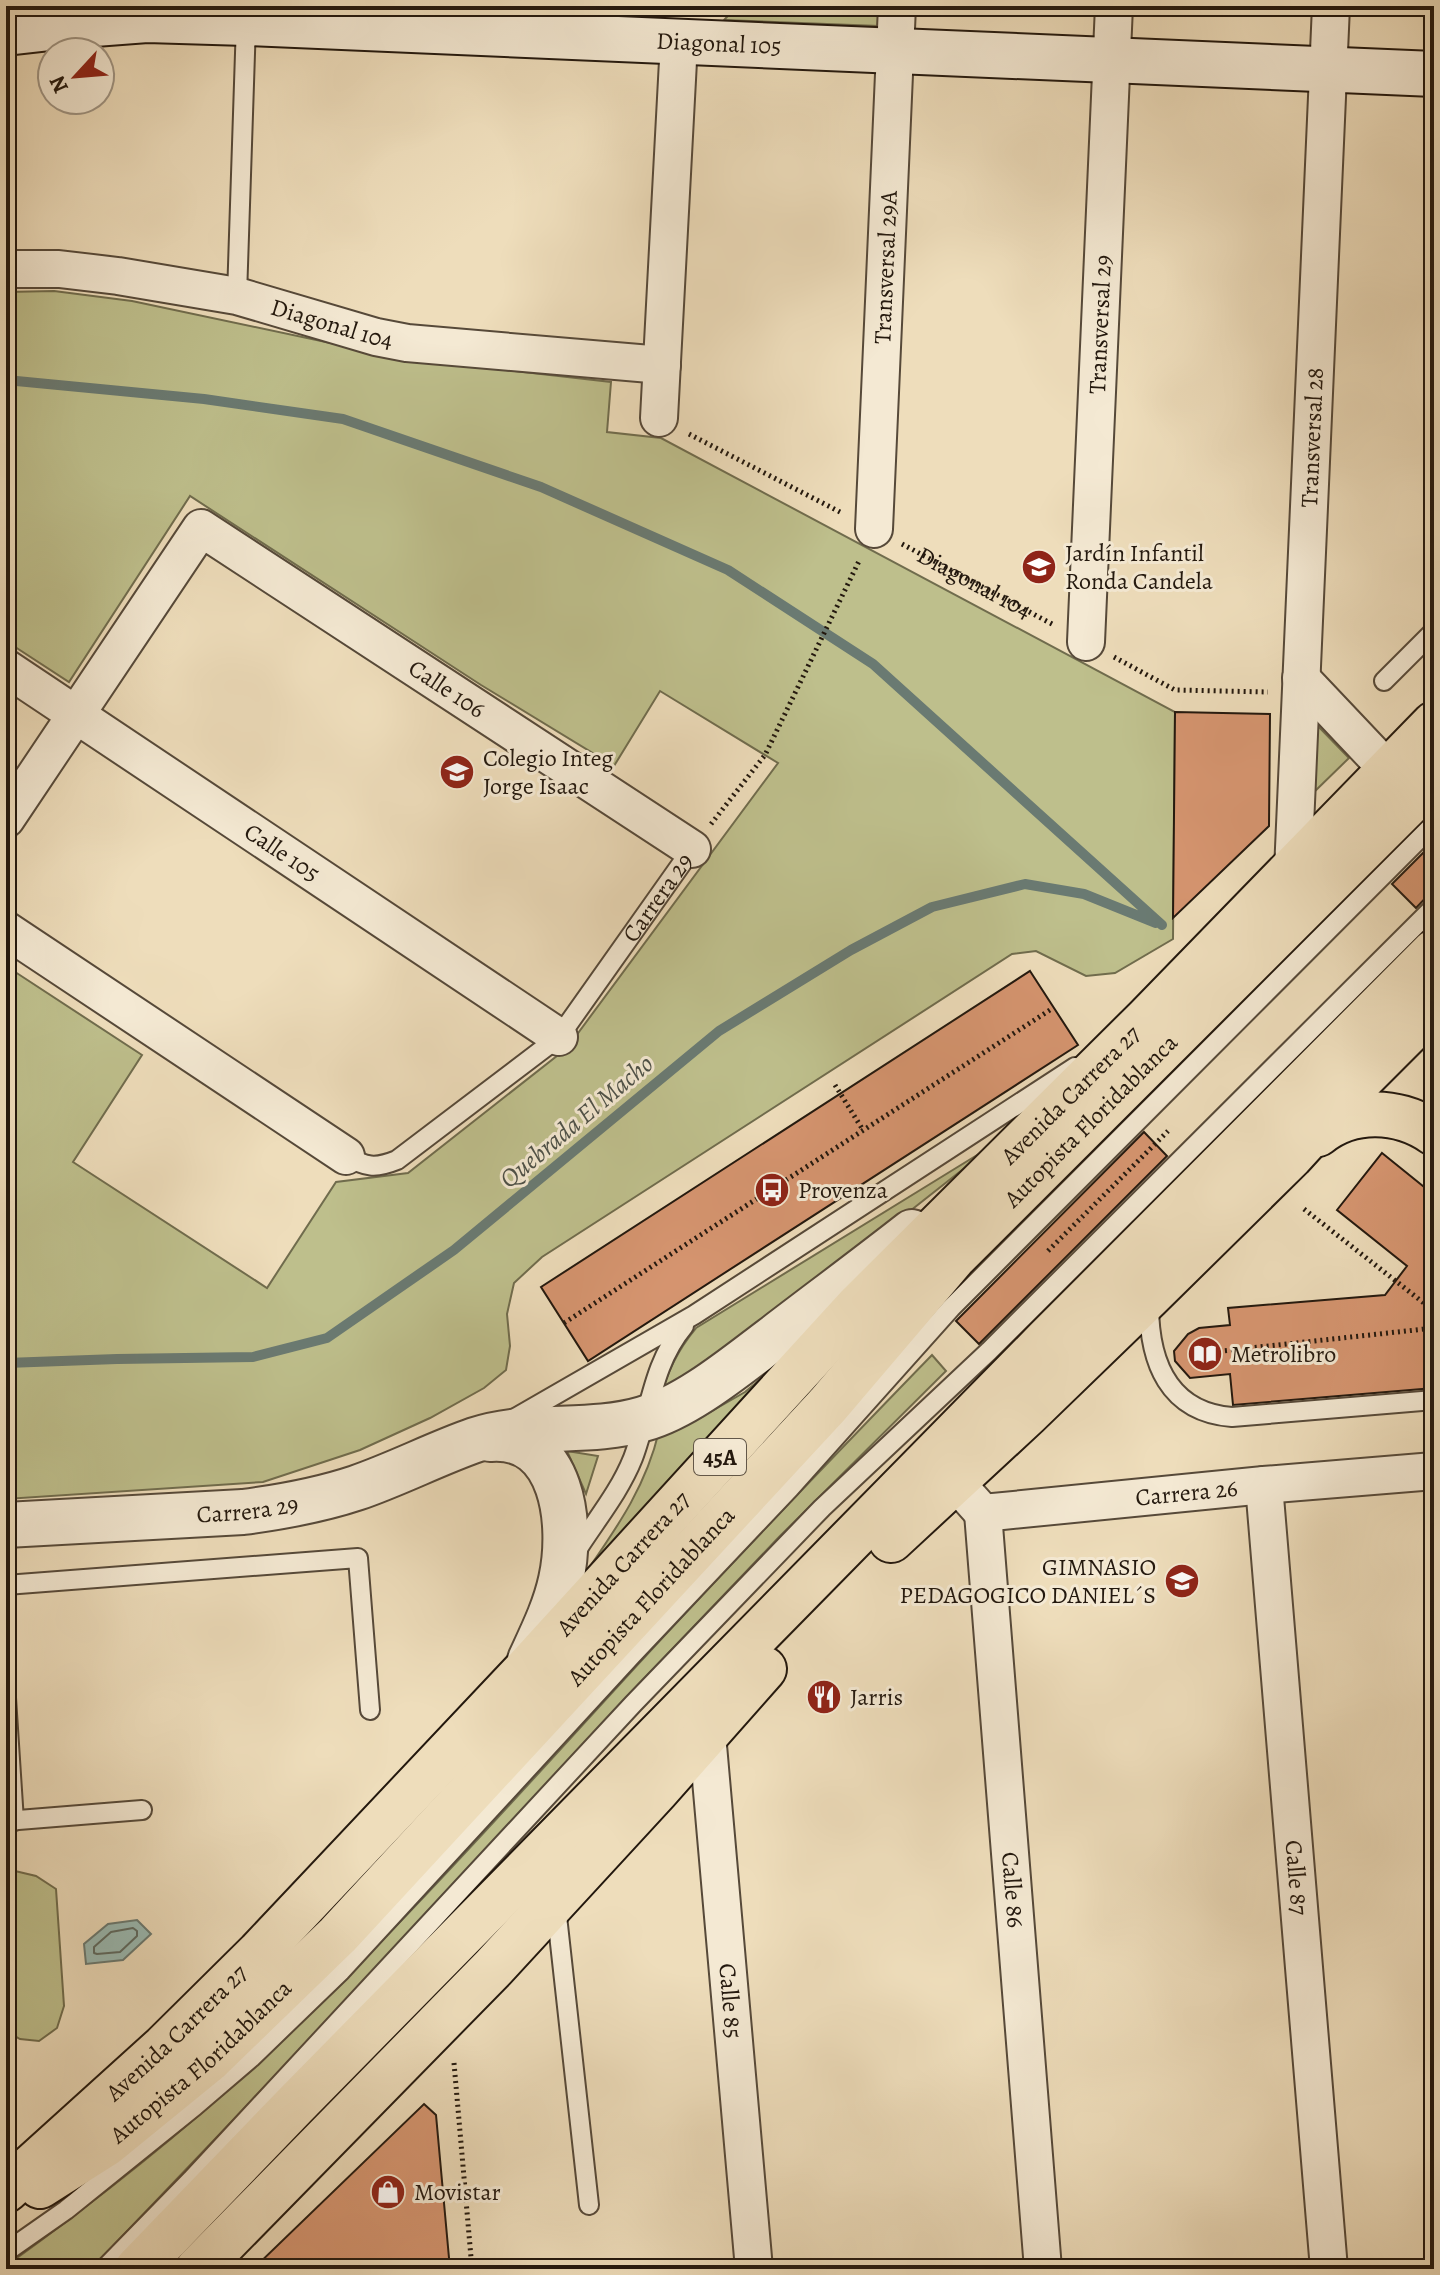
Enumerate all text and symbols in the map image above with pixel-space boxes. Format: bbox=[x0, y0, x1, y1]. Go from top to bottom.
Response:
street label: Diagonal 105 bbox=[656, 25, 782, 62]
north arrow bbox=[36, 36, 116, 116]
text: N bbox=[42, 71, 76, 98]
street label: Transversal 29A bbox=[866, 189, 905, 345]
street label: Transversal 29 bbox=[1081, 254, 1119, 395]
street label: Diagonal 104 bbox=[267, 291, 396, 356]
street label: Transversal 28 bbox=[1293, 367, 1331, 508]
place label: Jardín Infantil Ronda Candela bbox=[1065, 537, 1214, 597]
street label: Diagonal 104 bbox=[911, 539, 1037, 626]
school or university icon: Jardín Infantil Ronda Candela bbox=[1020, 548, 1058, 586]
street label: Calle 106 bbox=[402, 652, 491, 726]
place label: Colegio Integ Jorge Isaac bbox=[483, 742, 613, 802]
school or university icon: Colegio Integ Jorge Isaac bbox=[438, 753, 476, 791]
street label: Calle 105 bbox=[238, 815, 326, 889]
street label: Carrera 29 bbox=[615, 847, 700, 949]
street label: Avenida Carrera 27 bbox=[993, 1018, 1148, 1172]
street label: Autopista Floridablanca bbox=[996, 1026, 1185, 1215]
water label: Quebrada El Macho bbox=[492, 1047, 661, 1196]
bus stop icon: Provenza bbox=[753, 1171, 791, 1209]
place label: Provenza bbox=[798, 1174, 889, 1206]
library icon: Metrolibro bbox=[1186, 1335, 1224, 1373]
place label: Metrolibro bbox=[1231, 1338, 1336, 1370]
road number: 45A bbox=[694, 1439, 746, 1475]
street label: Carrera 26 bbox=[1134, 1472, 1239, 1514]
street label: Avenida Carrera 27 bbox=[548, 1484, 698, 1643]
street label: Carrera 29 bbox=[196, 1487, 301, 1531]
street label: Autopista Floridablanca bbox=[560, 1499, 743, 1694]
place label: GIMNASIO PEDAGOGICO DANIEL´S bbox=[900, 1551, 1156, 1611]
school or university icon: GIMNASIO PEDAGOGICO DANIEL´S bbox=[1163, 1562, 1201, 1600]
restaurant icon: Jarris bbox=[805, 1678, 843, 1716]
place label: Jarris bbox=[850, 1681, 903, 1713]
street label: Calle 87 bbox=[1278, 1839, 1316, 1917]
street label: Calle 86 bbox=[994, 1851, 1032, 1929]
street label: Avenida Carrera 27 bbox=[98, 1957, 255, 2109]
street label: Calle 85 bbox=[711, 1962, 750, 2040]
street label: Autopista Floridablanca bbox=[102, 1972, 299, 2151]
shop icon: Movistar bbox=[369, 2173, 407, 2211]
place label: Movistar bbox=[414, 2176, 501, 2208]

